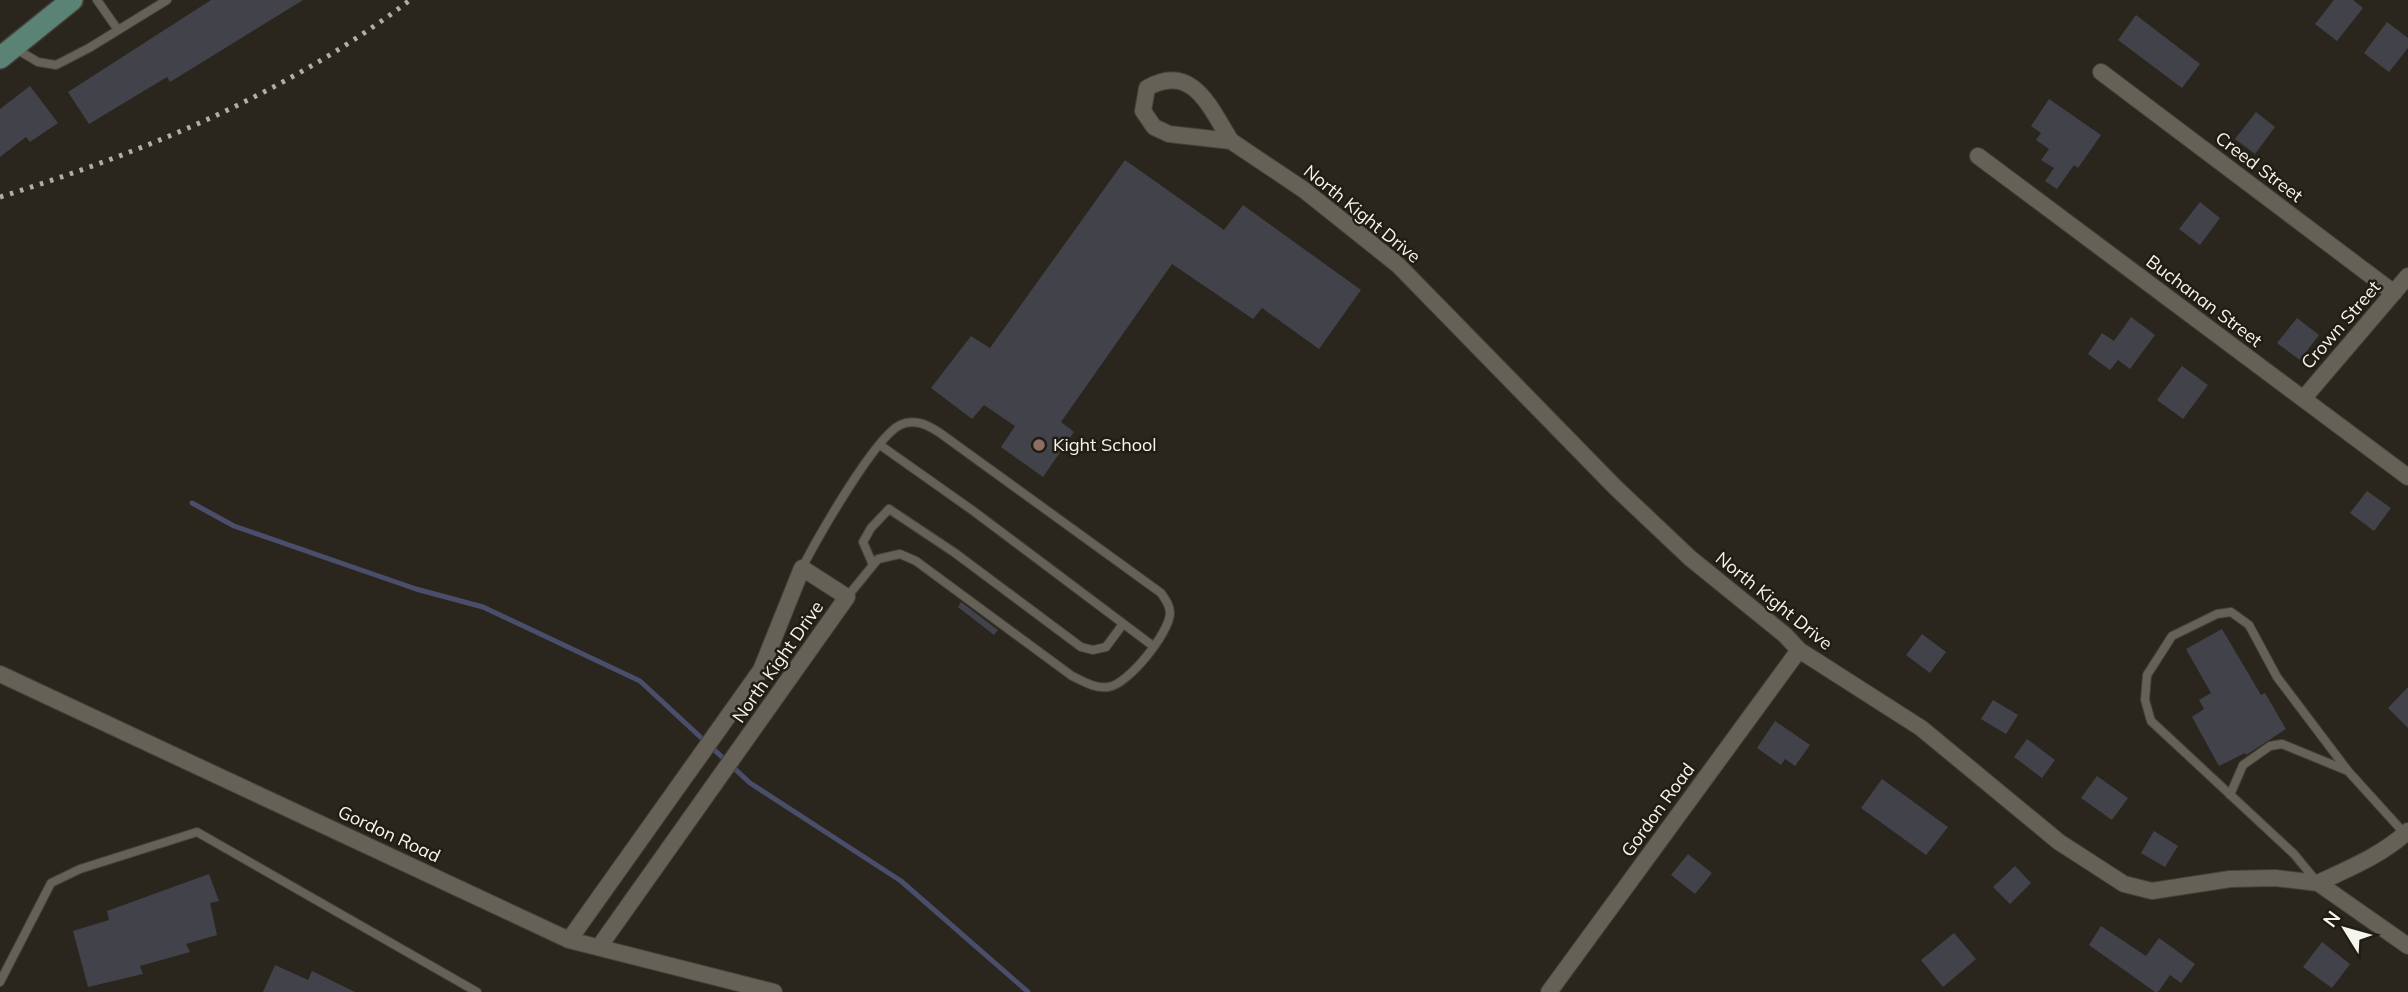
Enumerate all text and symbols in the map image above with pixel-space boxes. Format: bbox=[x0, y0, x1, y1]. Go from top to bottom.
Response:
street label: Creed Street bbox=[2211, 126, 2308, 207]
street label: North Kight Drive bbox=[1299, 159, 1425, 268]
street label: Buchanan Street bbox=[2142, 250, 2267, 352]
street label: Crown Street bbox=[2296, 276, 2385, 374]
place label: Kight School bbox=[1053, 433, 1157, 456]
marker: Kight School bbox=[1031, 437, 1047, 453]
street label: North Kight Drive bbox=[1711, 546, 1837, 655]
street label: North Kight Drive bbox=[727, 596, 828, 727]
street label: Gordon Road bbox=[1616, 758, 1699, 861]
street label: Gordon Road bbox=[334, 800, 444, 867]
north arrow bbox=[2310, 894, 2380, 964]
text: N bbox=[2318, 906, 2345, 932]

